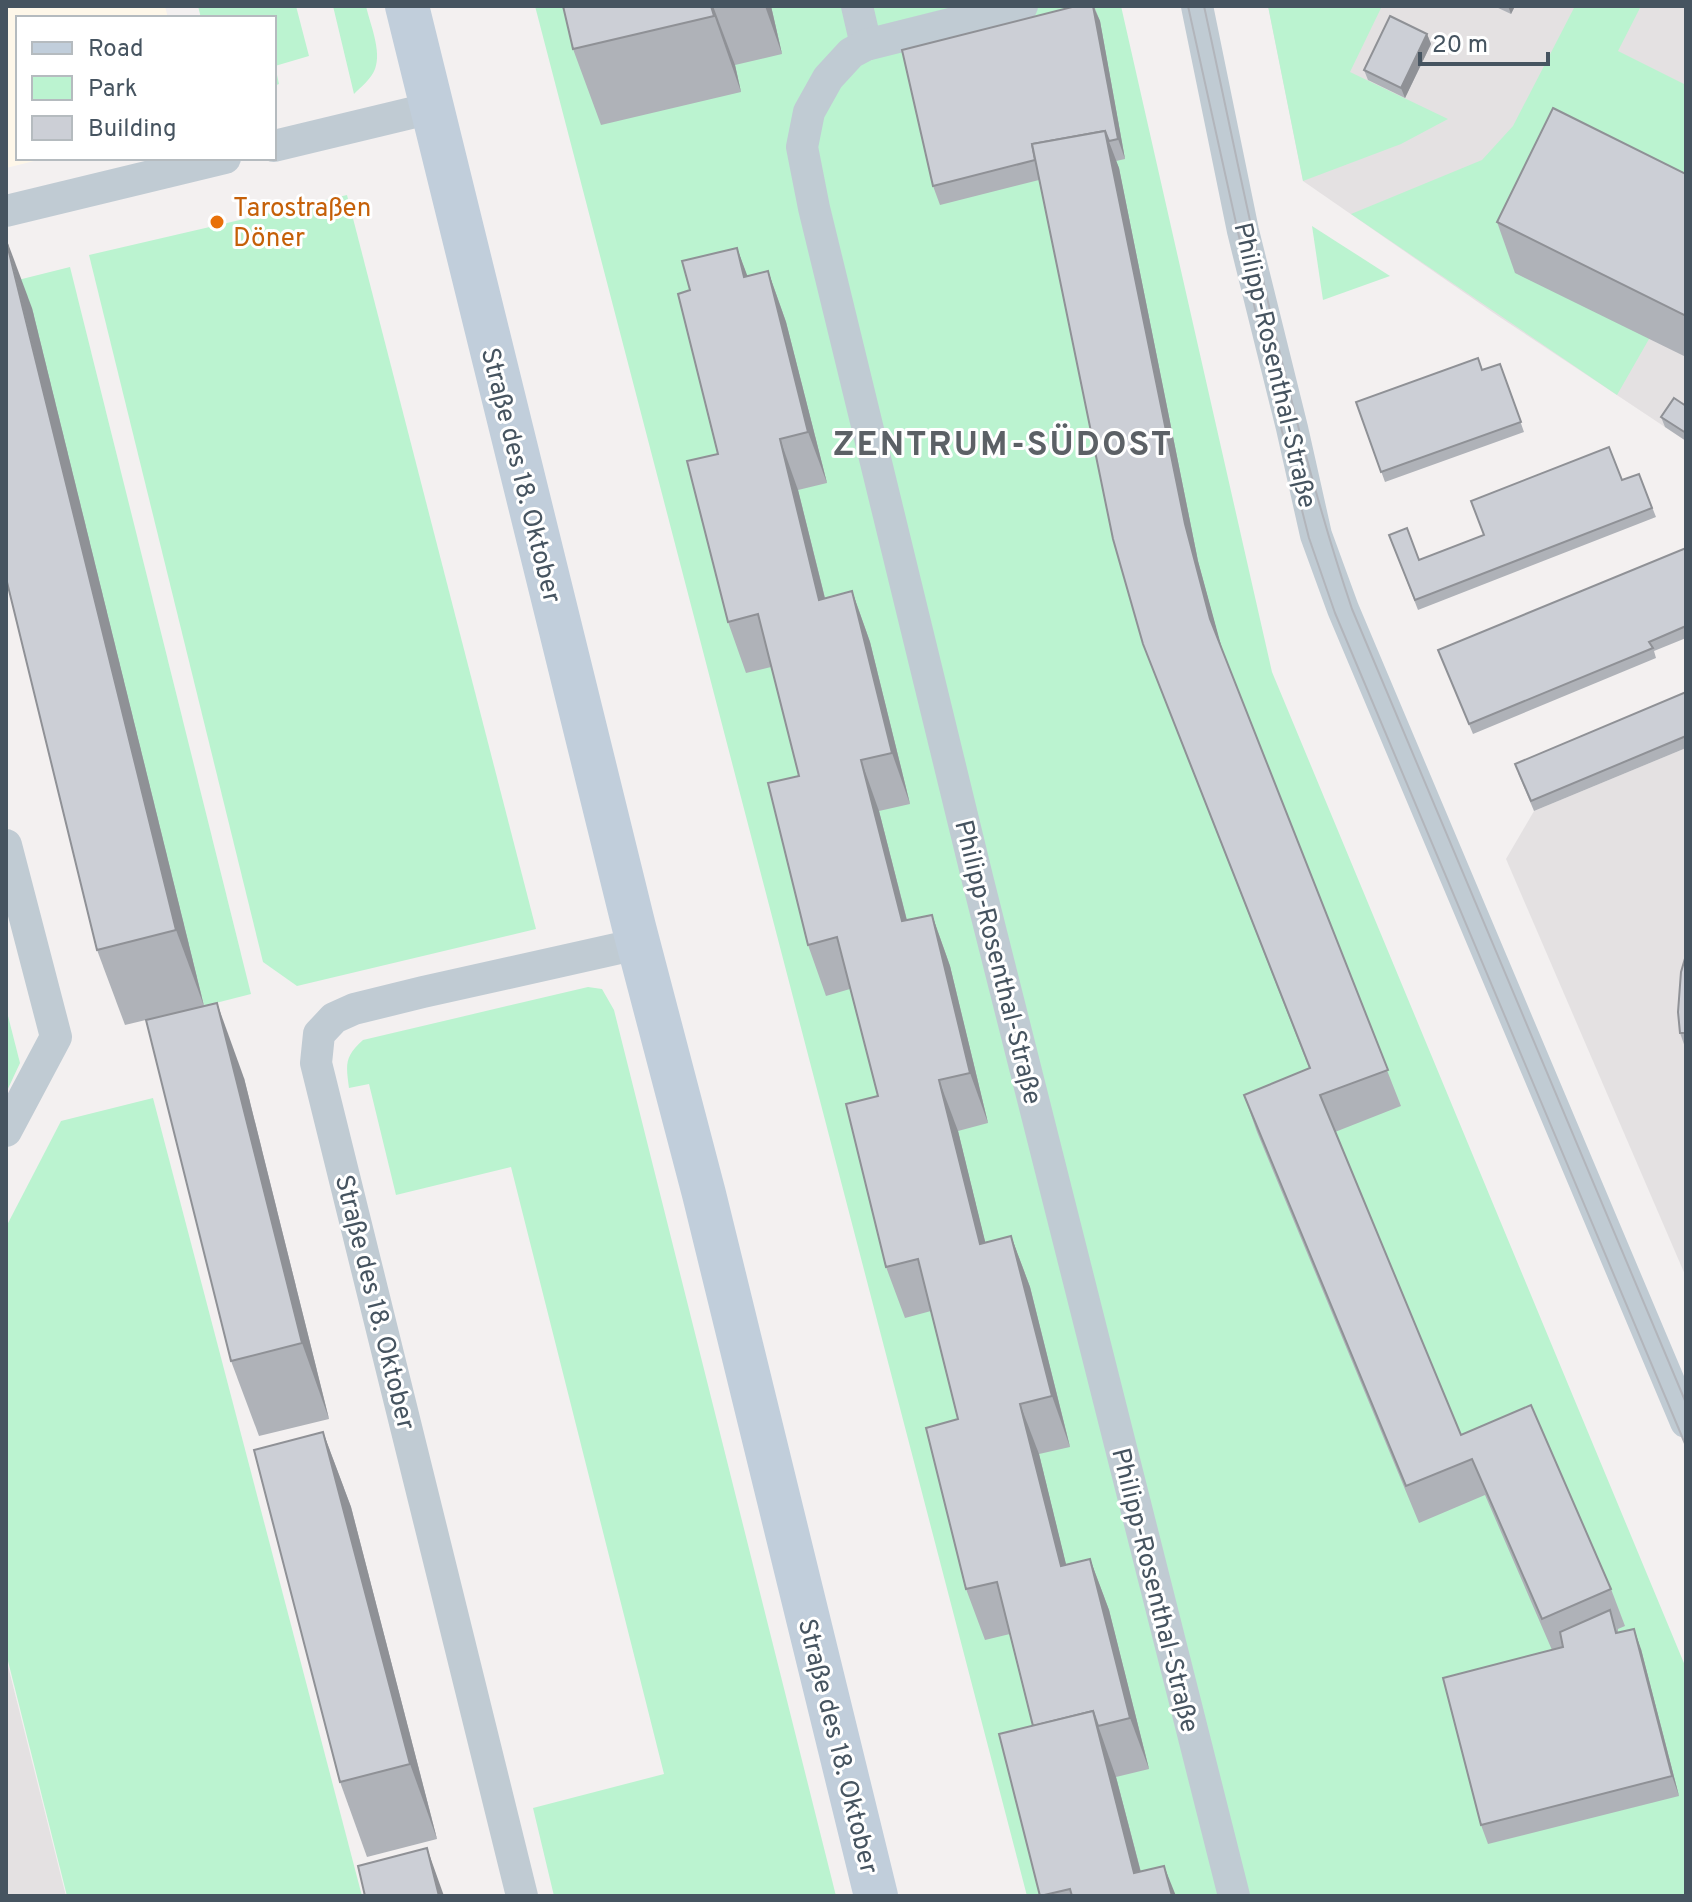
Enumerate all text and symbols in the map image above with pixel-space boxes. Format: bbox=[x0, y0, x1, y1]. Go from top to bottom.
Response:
legend bbox=[16, 16, 276, 160]
scale bar bbox=[1420, 16, 1548, 66]
text: 20 m bbox=[1432, 31, 1488, 61]
text: Road bbox=[88, 35, 144, 65]
text: Park bbox=[88, 75, 138, 105]
text: Building bbox=[88, 115, 177, 145]
place label: Tarostraßen Döner bbox=[233, 193, 371, 256]
marker: Tarostraßen Döner bbox=[208, 213, 226, 231]
street label: Philipp-Rosenthal-Straße bbox=[1225, 219, 1323, 512]
street label: Straße des 18. Oktober bbox=[472, 345, 567, 607]
district label: ZENTRUM-SÜDOST bbox=[833, 423, 1173, 468]
street label: Philipp-Rosenthal-Straße bbox=[945, 817, 1048, 1108]
street label: Straße des 18. Oktober bbox=[326, 1172, 421, 1434]
street label: Philipp-Rosenthal-Straße bbox=[1102, 1445, 1205, 1736]
street label: Straße des 18. Oktober bbox=[789, 1616, 884, 1878]

